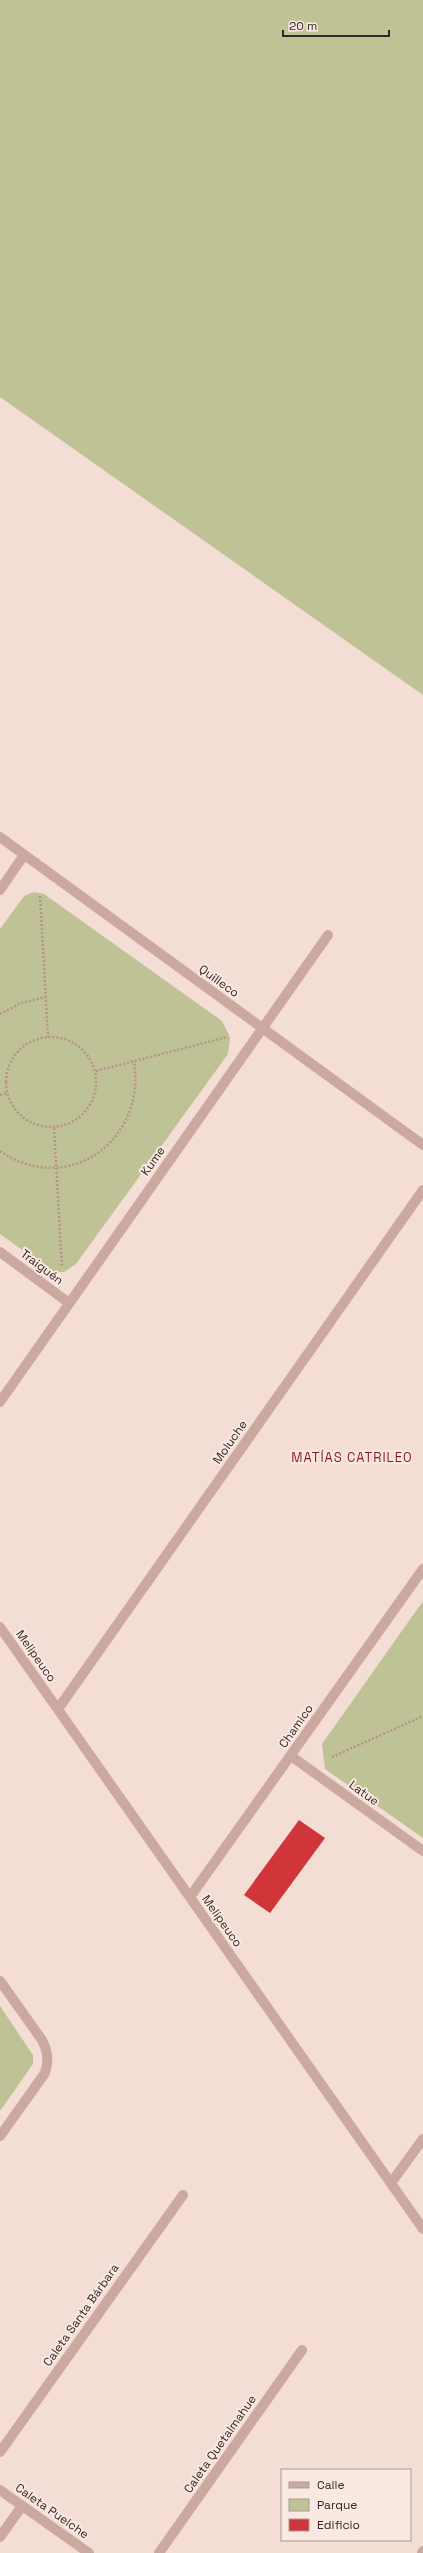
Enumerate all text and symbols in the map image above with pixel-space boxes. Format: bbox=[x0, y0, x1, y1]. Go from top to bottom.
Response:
scale bar bbox=[283, 12, 389, 38]
text: 20 m bbox=[289, 18, 317, 34]
street label: Quilleco bbox=[196, 961, 242, 1001]
street label: Kume bbox=[137, 1143, 169, 1179]
street label: Traiguén bbox=[17, 1246, 67, 1288]
street label: Moluche bbox=[209, 1417, 251, 1467]
district label: MATÍAS CATRILEO bbox=[291, 1449, 413, 1466]
street label: Melipeuco bbox=[12, 1627, 60, 1685]
street label: Chamico bbox=[275, 1701, 317, 1751]
street label: Latue bbox=[346, 1777, 382, 1809]
street label: Melipeuco bbox=[198, 1892, 246, 1950]
street label: Caleta Santa Bárbara bbox=[39, 2260, 123, 2370]
street label: Caleta Quetalmahue bbox=[180, 2392, 260, 2496]
legend bbox=[281, 2469, 411, 2541]
text: Calle bbox=[317, 2477, 345, 2493]
street label: Caleta Puelche bbox=[12, 2480, 92, 2542]
text: Parque bbox=[317, 2497, 357, 2513]
text: Edificio bbox=[317, 2517, 360, 2533]

